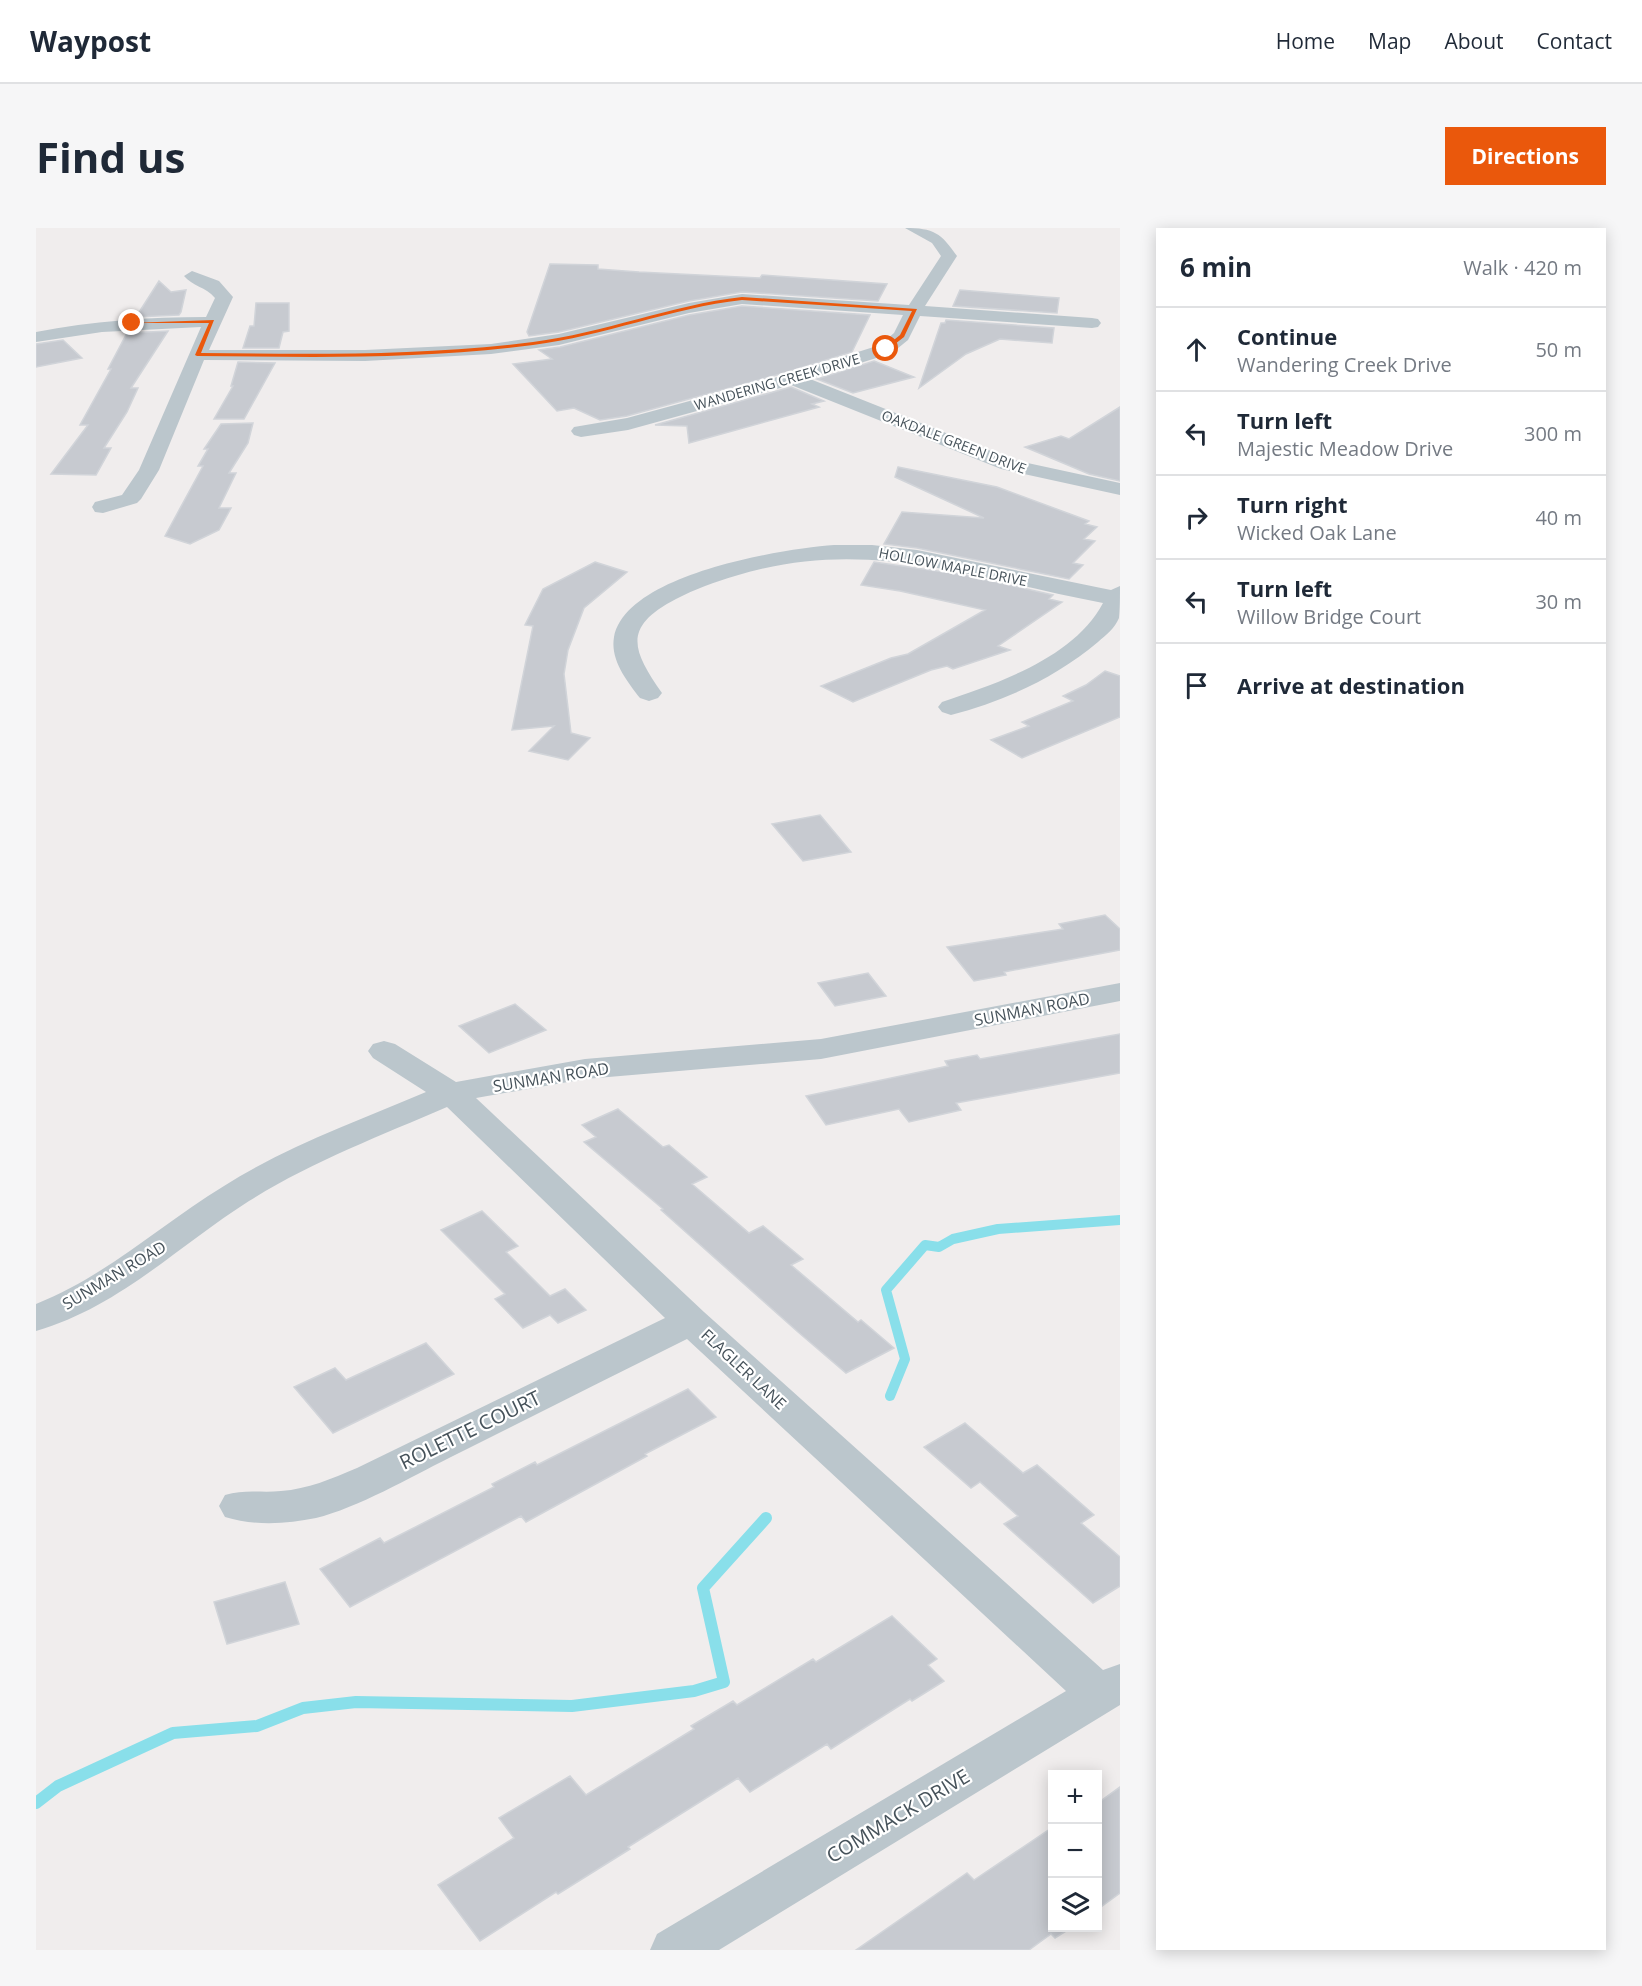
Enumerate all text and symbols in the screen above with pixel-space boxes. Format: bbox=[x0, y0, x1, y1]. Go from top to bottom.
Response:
text: Waypost bbox=[30, 22, 151, 60]
text: Home bbox=[1276, 27, 1335, 55]
text: Map bbox=[1368, 27, 1411, 55]
text: About bbox=[1444, 27, 1504, 55]
text: Contact bbox=[1537, 27, 1612, 55]
button: Directions bbox=[1445, 127, 1606, 185]
text: Find us bbox=[36, 128, 185, 185]
text: 6 min bbox=[1180, 249, 1252, 285]
text: Walk · 420 m bbox=[1463, 254, 1582, 281]
route end bbox=[118, 309, 144, 335]
text: Continue bbox=[1237, 321, 1337, 351]
icon: ahead bbox=[1180, 333, 1213, 366]
route start bbox=[872, 335, 898, 361]
text: 50 m bbox=[1535, 336, 1582, 363]
street label: WANDERING CREEK DRIVE bbox=[692, 349, 862, 414]
text: Wandering Creek Drive bbox=[1237, 351, 1452, 378]
street label: OAKDALE GREEN DRIVE bbox=[879, 405, 1029, 478]
text: Turn left bbox=[1237, 405, 1332, 435]
icon: left bbox=[1180, 417, 1213, 450]
text: 300 m bbox=[1524, 420, 1582, 447]
text: Majestic Meadow Drive bbox=[1237, 435, 1453, 462]
text: Turn right bbox=[1237, 489, 1348, 519]
icon: right bbox=[1180, 501, 1213, 534]
text: 40 m bbox=[1535, 504, 1582, 531]
text: Wicked Oak Lane bbox=[1237, 519, 1397, 546]
street label: HOLLOW MAPLE DRIVE bbox=[877, 543, 1029, 590]
text: Turn left bbox=[1237, 573, 1332, 603]
icon: left bbox=[1180, 585, 1213, 618]
text: 30 m bbox=[1535, 588, 1582, 615]
text: Willow Bridge Court bbox=[1237, 603, 1421, 630]
icon: arrive bbox=[1180, 669, 1213, 702]
text: Arrive at destination bbox=[1237, 670, 1465, 700]
street label: SUNMAN ROAD bbox=[972, 987, 1092, 1031]
street label: SUNMAN ROAD bbox=[491, 1057, 611, 1097]
street label: SUNMAN ROAD bbox=[58, 1235, 170, 1315]
street label: FLAGLER LANE bbox=[697, 1324, 791, 1414]
street label: ROLETTE COURT bbox=[395, 1384, 545, 1475]
street label: COMMACK DRIVE bbox=[821, 1762, 974, 1869]
map controls bbox=[1048, 1770, 1102, 1932]
button: + bbox=[1048, 1770, 1102, 1824]
button: − bbox=[1048, 1824, 1102, 1878]
button: layers bbox=[1048, 1878, 1102, 1932]

